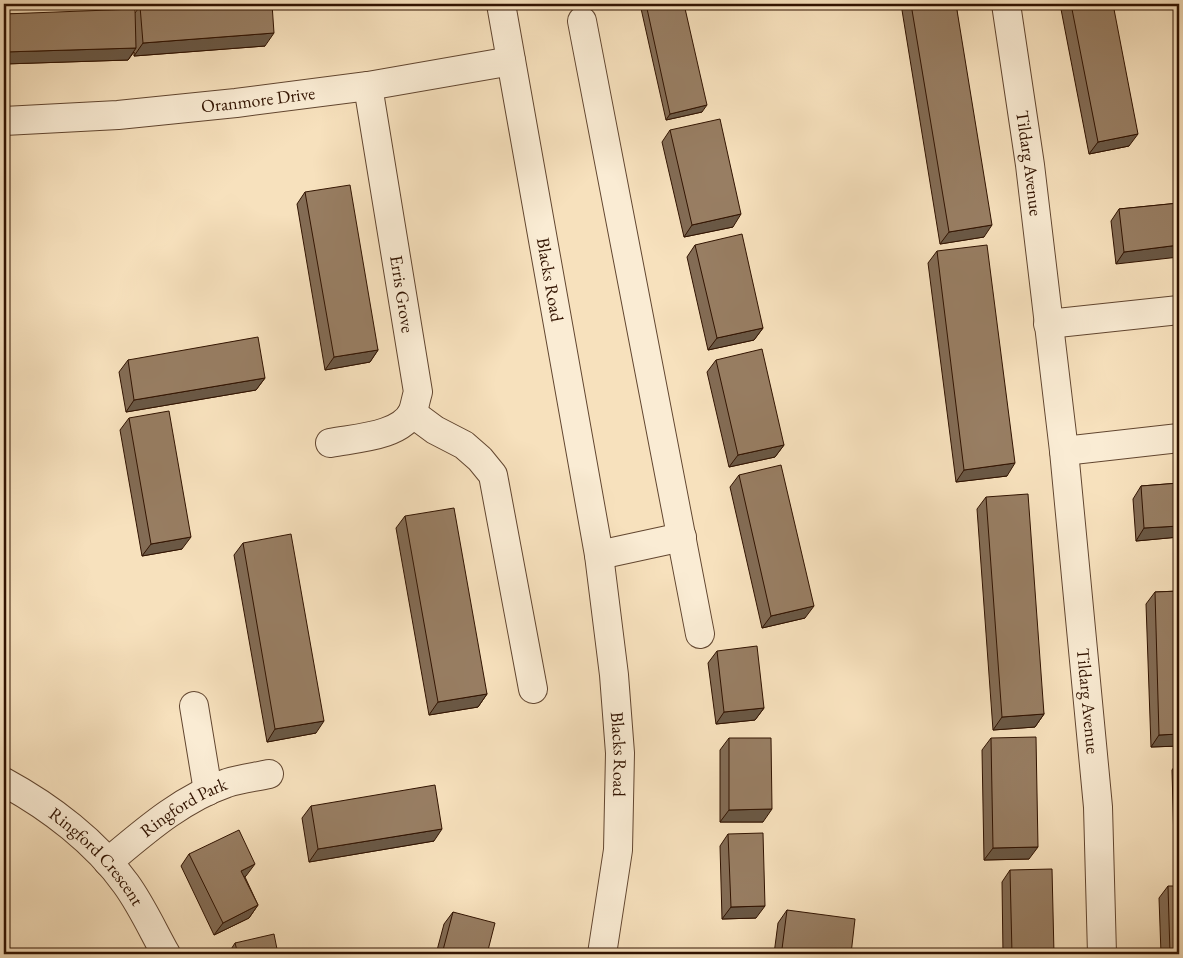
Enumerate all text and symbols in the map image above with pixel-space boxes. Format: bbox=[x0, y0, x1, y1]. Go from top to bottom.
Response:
street label: Oranmore Drive bbox=[200, 81, 316, 117]
street label: Tildarg Avenue bbox=[1011, 109, 1048, 217]
street label: Blacks Road bbox=[532, 236, 569, 324]
street label: Erris Grove bbox=[385, 253, 420, 334]
street label: Tildarg Avenue bbox=[1072, 647, 1105, 755]
street label: Blacks Road bbox=[606, 711, 632, 798]
street label: Ringford Park bbox=[135, 772, 231, 842]
street label: Ringford Crescent bbox=[45, 802, 149, 910]

